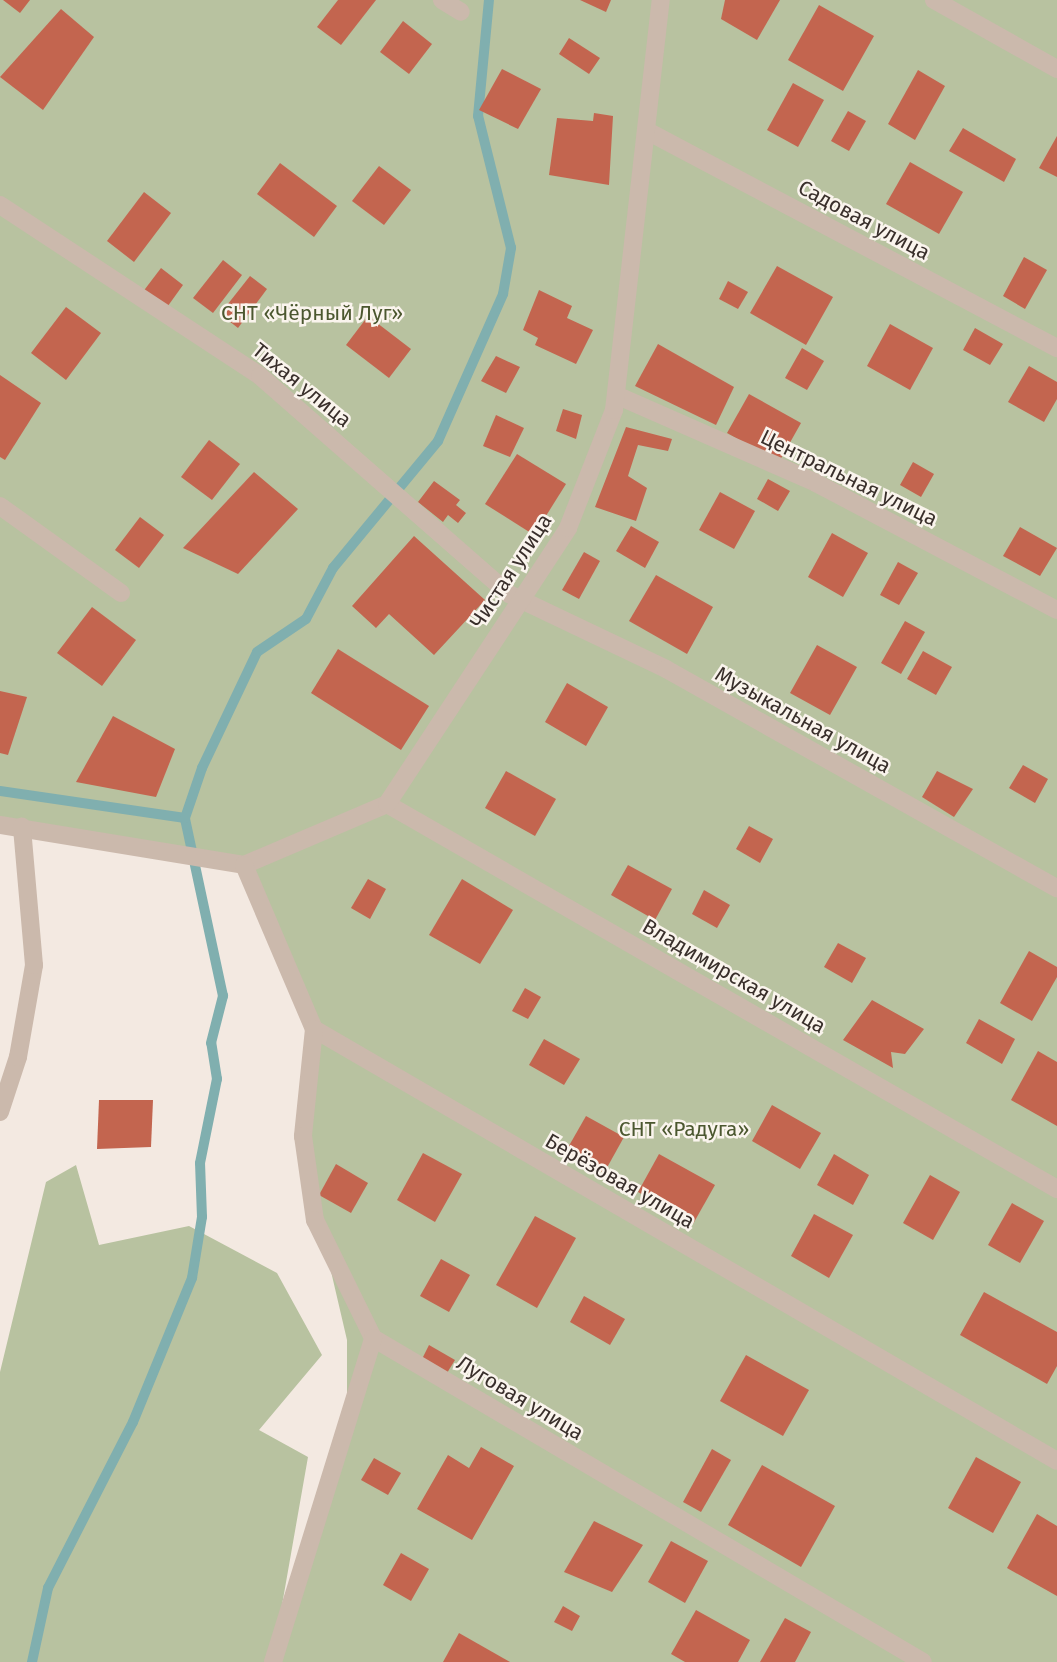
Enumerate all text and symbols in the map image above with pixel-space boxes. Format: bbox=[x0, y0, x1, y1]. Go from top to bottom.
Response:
street label: Садовая улица bbox=[794, 175, 934, 265]
park label: СНТ «Чёрный Луг» bbox=[221, 300, 403, 326]
street label: Тихая улица bbox=[248, 338, 356, 432]
street label: Центральная улица bbox=[757, 424, 941, 532]
street label: Чистая улица bbox=[465, 509, 557, 633]
street label: Музыкальная улица bbox=[711, 661, 895, 779]
street label: Владимирская улица bbox=[638, 913, 830, 1039]
park label: СНТ «Радуга» bbox=[619, 1116, 749, 1142]
street label: Берёзовая улица bbox=[541, 1128, 699, 1234]
street label: Луговая улица bbox=[452, 1350, 588, 1446]

